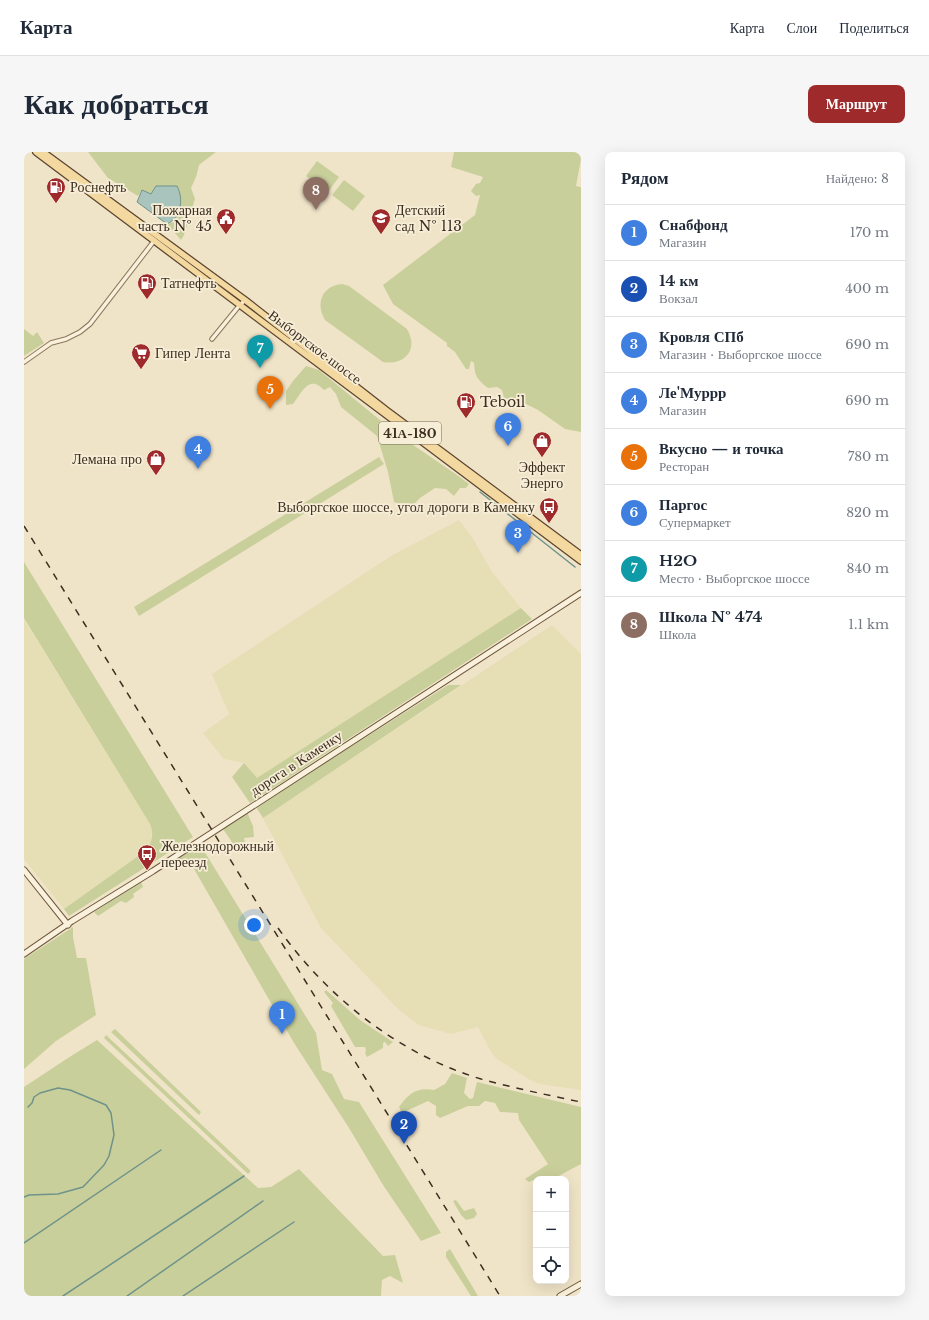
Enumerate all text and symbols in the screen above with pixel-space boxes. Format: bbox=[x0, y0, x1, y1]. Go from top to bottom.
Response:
text: Карта bbox=[20, 16, 72, 39]
text: Карта bbox=[730, 19, 764, 37]
text: Слои bbox=[786, 19, 817, 37]
text: Поделиться bbox=[839, 19, 909, 37]
button: Маршрут bbox=[808, 85, 905, 123]
text: Как добраться bbox=[24, 87, 209, 122]
text: Рядом bbox=[621, 168, 669, 189]
text: Найдено: 8 bbox=[826, 170, 889, 187]
fuel station icon: Роснефть bbox=[45, 176, 67, 204]
pin: 8 bbox=[303, 177, 329, 210]
place label: Роснефть bbox=[70, 178, 126, 196]
place label: Пожарная часть № 45 bbox=[138, 201, 213, 235]
place label: Детский сад № 113 bbox=[395, 201, 462, 235]
public building icon: Пожарная часть № 45 bbox=[215, 207, 237, 235]
school or university icon: Детский сад № 113 bbox=[370, 207, 392, 235]
text: Снабфонд bbox=[659, 215, 728, 234]
text: 1 bbox=[631, 224, 637, 241]
text: 170 m bbox=[850, 224, 889, 241]
text: Магазин bbox=[659, 234, 706, 251]
text: 14 км bbox=[659, 271, 698, 290]
fuel station icon: Татнефть bbox=[136, 272, 158, 300]
place label: Татнефть bbox=[161, 274, 217, 292]
text: 2 bbox=[630, 280, 638, 297]
text: 400 m bbox=[845, 280, 889, 297]
text: Вокзал bbox=[659, 290, 698, 307]
street label: Выборгское шоссе bbox=[265, 306, 365, 388]
text: Кровля СПб bbox=[659, 327, 744, 346]
pin: 7 bbox=[247, 335, 273, 368]
text: 3 bbox=[630, 336, 638, 353]
text: 690 m bbox=[845, 336, 889, 353]
supermarket icon: Гипер Лента bbox=[130, 342, 152, 370]
place label: Гипер Лента bbox=[155, 344, 231, 362]
text: Магазин · Выборгское шоссе bbox=[659, 346, 822, 363]
pin: 5 bbox=[257, 376, 283, 409]
text: Ле'Муррр bbox=[659, 383, 726, 402]
fuel station icon: Teboil bbox=[455, 391, 477, 419]
text: 4 bbox=[630, 392, 638, 409]
text: 690 m bbox=[845, 392, 889, 409]
place label: Teboil bbox=[480, 393, 526, 411]
text: Магазин bbox=[659, 402, 706, 419]
pin: 6 bbox=[495, 413, 521, 446]
road number: 41А-180 bbox=[379, 422, 441, 444]
shop icon: Эффект Энерго bbox=[531, 430, 553, 458]
pin: 4 bbox=[185, 436, 211, 469]
text: Вкусно — и точка bbox=[659, 439, 784, 458]
shop icon: Лемана про bbox=[145, 448, 167, 476]
text: 5 bbox=[630, 448, 638, 465]
text: 780 m bbox=[848, 448, 889, 465]
place label: Лемана про bbox=[72, 450, 142, 468]
place label: Эффект Энерго bbox=[519, 458, 565, 492]
text: Ресторан bbox=[659, 458, 709, 475]
text: Паргос bbox=[659, 495, 707, 514]
bus stop icon: Выборгское шоссе, угол дороги в Каменку bbox=[538, 496, 560, 524]
place label: Выборгское шоссе, угол дороги в Каменку bbox=[277, 498, 535, 516]
text: 6 bbox=[630, 504, 638, 521]
text: 820 m bbox=[846, 504, 889, 521]
text: Супермаркет bbox=[659, 514, 731, 531]
pin: 3 bbox=[505, 520, 531, 553]
text: H2O bbox=[659, 551, 697, 570]
text: 7 bbox=[631, 560, 637, 577]
text: 840 m bbox=[847, 560, 889, 577]
text: Место · Выборгское шоссе bbox=[659, 570, 810, 587]
text: Школа № 474 bbox=[659, 607, 762, 626]
text: 8 bbox=[630, 616, 638, 633]
text: 1.1 km bbox=[848, 616, 889, 633]
text: Школа bbox=[659, 626, 696, 643]
street label: дорога в Каменку bbox=[247, 727, 345, 799]
place label: Железнодорожный переезд bbox=[161, 837, 274, 871]
bus stop icon: Железнодорожный переезд bbox=[136, 843, 158, 871]
your location bbox=[244, 915, 264, 935]
pin: 1 bbox=[269, 1001, 295, 1034]
pin: 2 bbox=[391, 1111, 417, 1144]
map controls bbox=[533, 1176, 569, 1284]
button: + bbox=[533, 1176, 569, 1212]
button: − bbox=[533, 1212, 569, 1248]
button: locate bbox=[533, 1248, 569, 1284]

